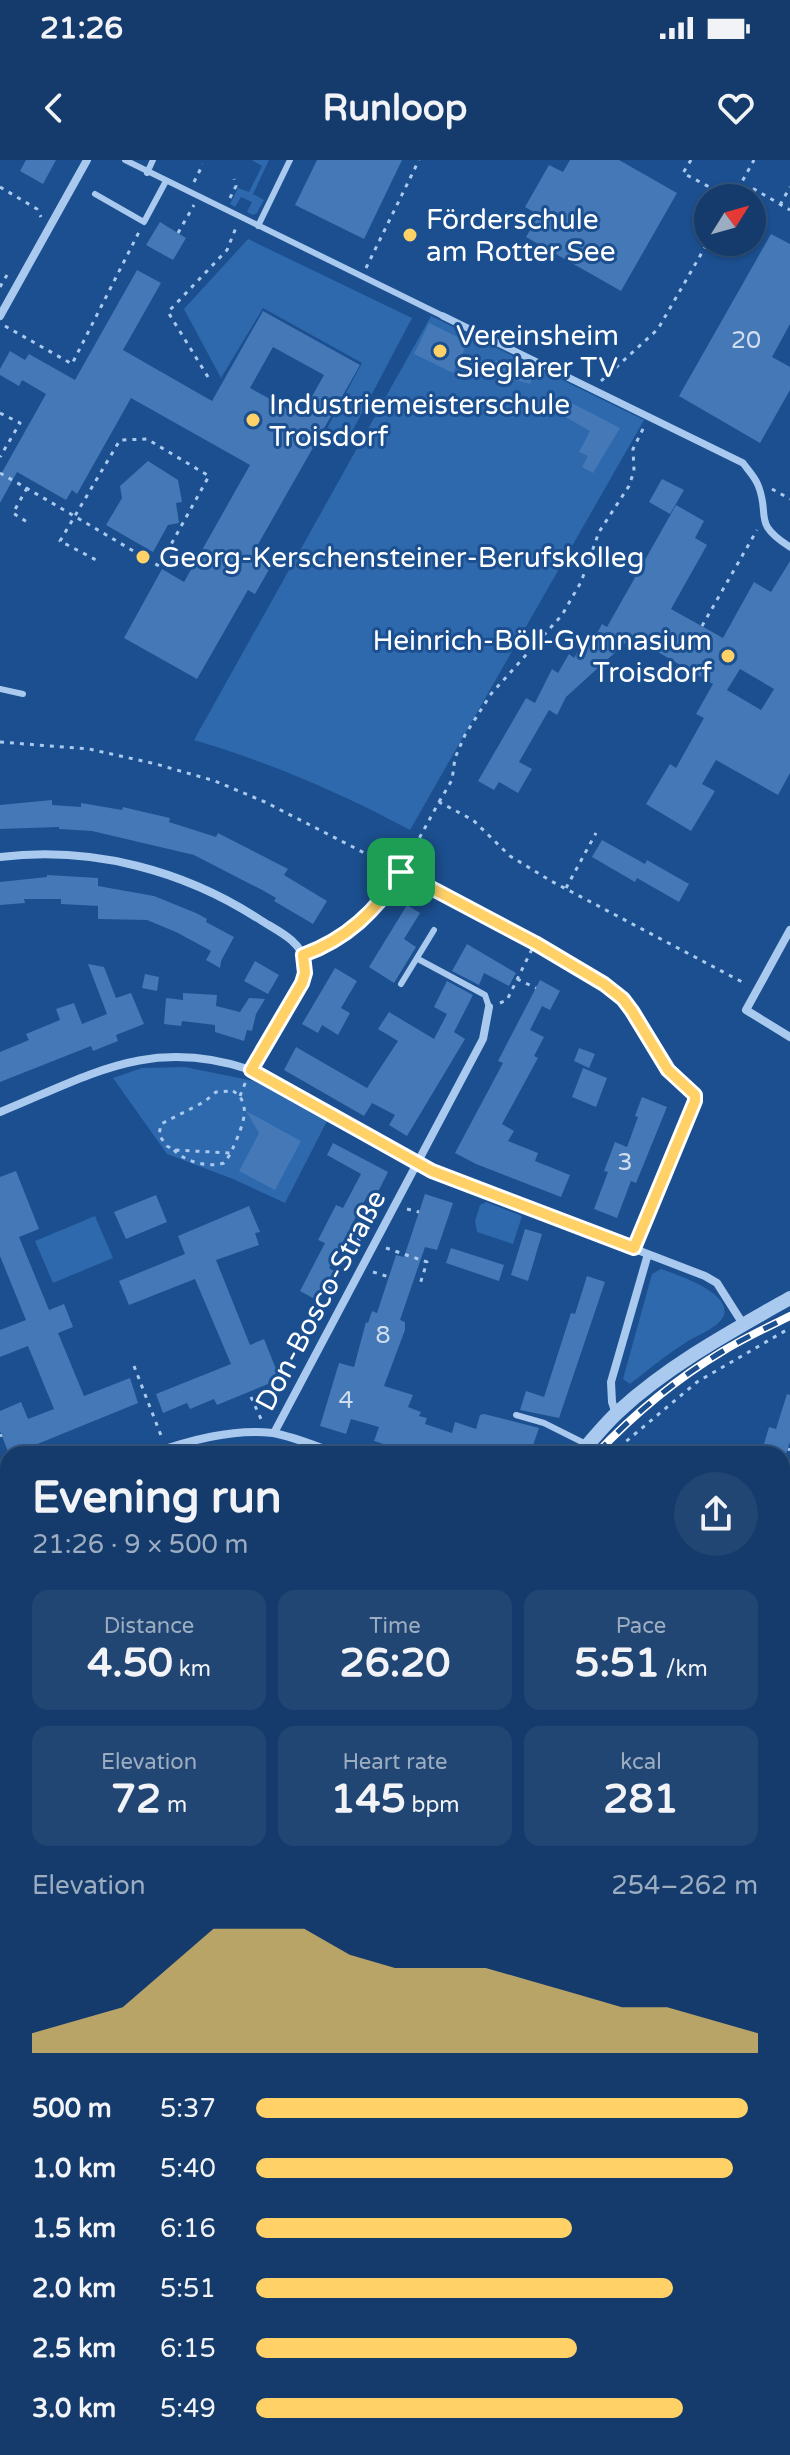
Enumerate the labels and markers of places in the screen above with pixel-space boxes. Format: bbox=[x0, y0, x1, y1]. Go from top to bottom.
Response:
place label: Förderschule am Rotter See bbox=[426, 203, 616, 269]
marker: Förderschule am Rotter See bbox=[401, 226, 419, 244]
place label: Vereinsheim Sieglarer TV bbox=[456, 319, 619, 385]
marker: Vereinsheim Sieglarer TV bbox=[431, 342, 449, 360]
place label: Industriemeisterschule Troisdorf bbox=[269, 388, 570, 454]
marker: Industriemeisterschule Troisdorf bbox=[244, 411, 262, 429]
place label: Georg-Kerschensteiner-Berufskolleg bbox=[159, 541, 644, 575]
marker: Georg-Kerschensteiner-Berufskolleg bbox=[134, 548, 152, 566]
place label: Heinrich-Böll-Gymnasium Troisdorf bbox=[372, 624, 712, 690]
marker: Heinrich-Böll-Gymnasium Troisdorf bbox=[719, 647, 737, 665]
pin bbox=[367, 838, 435, 906]

